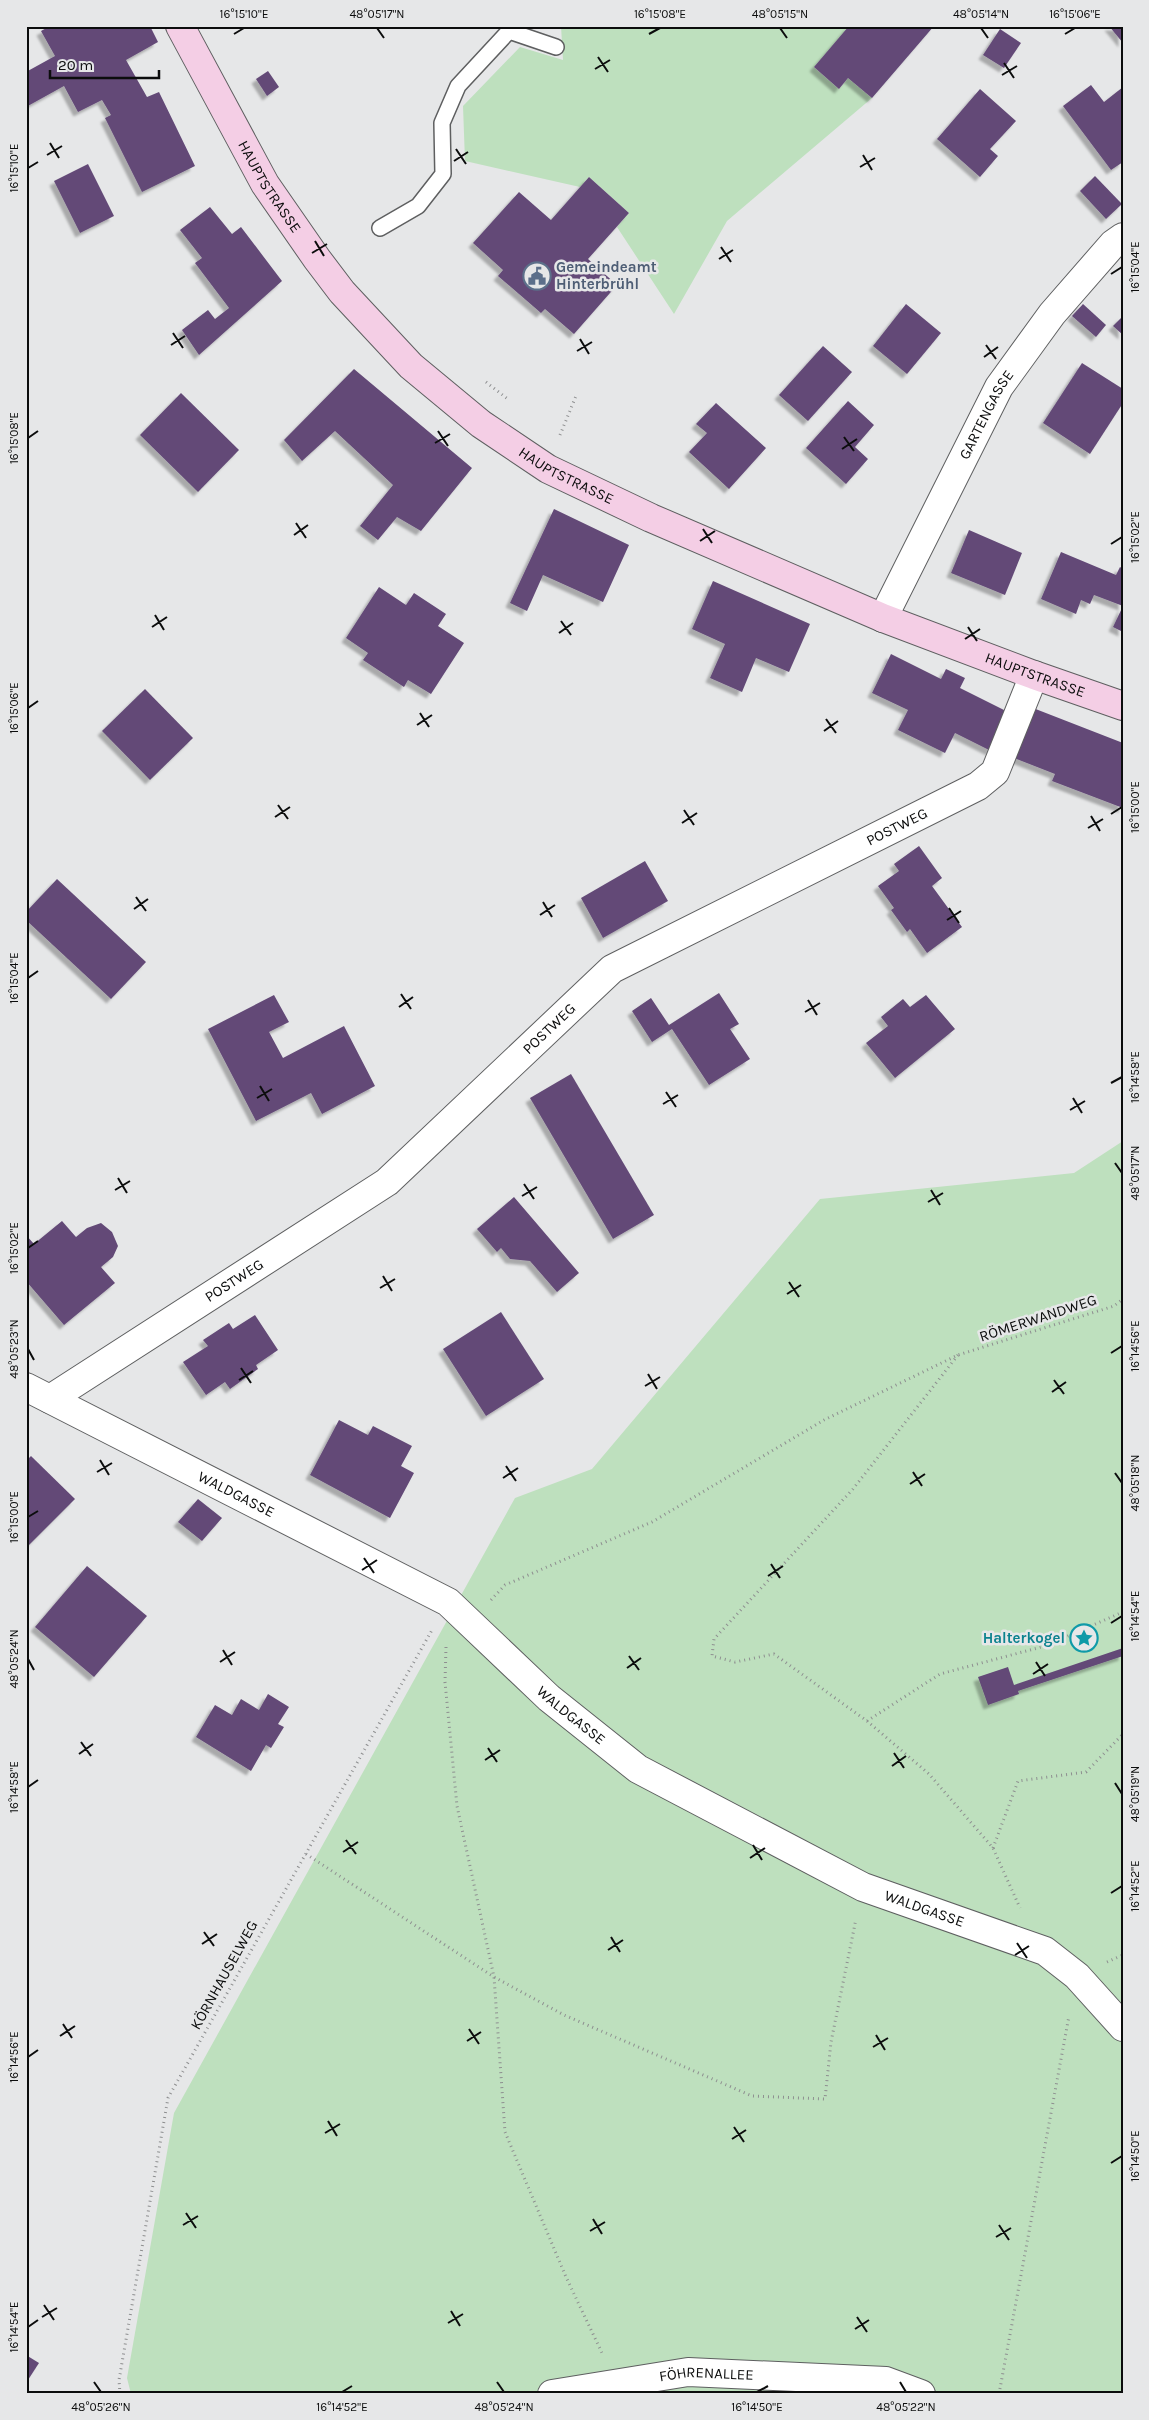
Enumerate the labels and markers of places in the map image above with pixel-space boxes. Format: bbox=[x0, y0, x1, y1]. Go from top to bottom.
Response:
place label: Gemeindeamt Hinterbrühl bbox=[556, 258, 657, 293]
public building icon: Gemeindeamt Hinterbrühl bbox=[522, 261, 552, 291]
place icon: Halterkogel bbox=[1069, 1623, 1099, 1653]
place label: Halterkogel bbox=[983, 1629, 1065, 1647]

